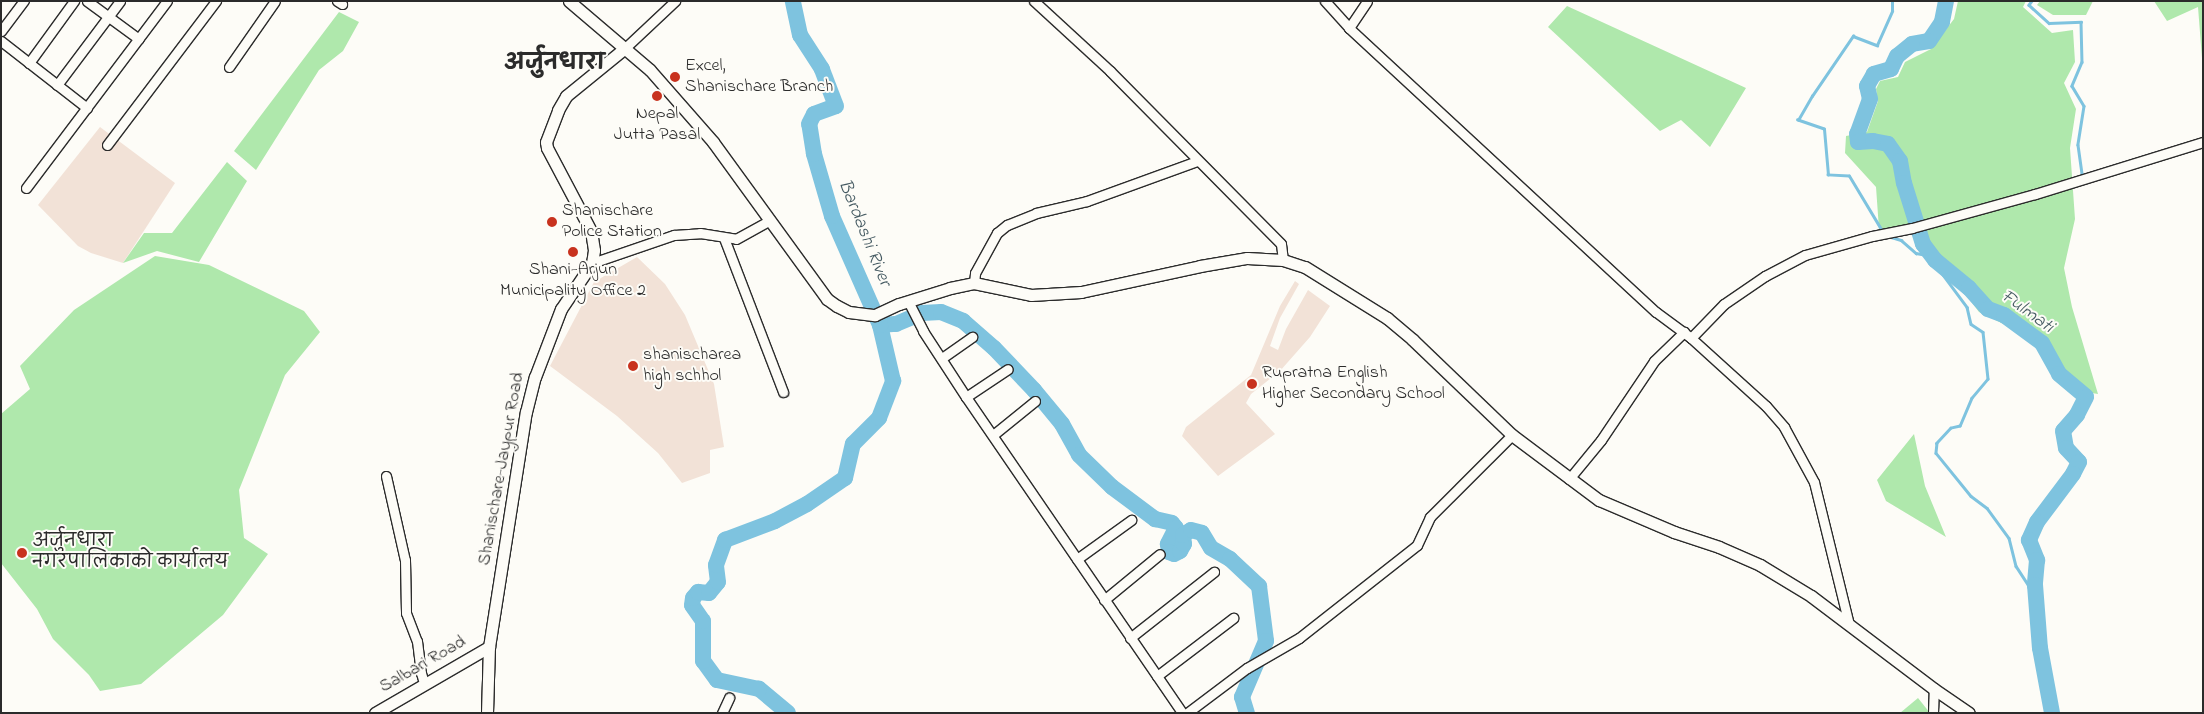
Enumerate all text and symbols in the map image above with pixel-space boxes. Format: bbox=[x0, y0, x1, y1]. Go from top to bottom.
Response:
district label: अर्जुनधारा bbox=[503, 52, 605, 78]
place label: Excel, Shanischare Branch bbox=[685, 56, 833, 98]
marker: Excel, Shanischare Branch bbox=[669, 71, 681, 83]
marker: Nepal Jutta Pasal bbox=[651, 90, 663, 102]
place label: Nepal Jutta Pasal bbox=[614, 104, 700, 146]
water label: Bardashi River bbox=[832, 176, 896, 290]
place label: Shanischare Police Station bbox=[562, 201, 662, 243]
marker: Shanischare Police Station bbox=[546, 216, 558, 228]
marker: Shani-Arjun Municipality Office 2 bbox=[567, 246, 579, 258]
place label: Shani-Arjun Municipality Office 2 bbox=[500, 260, 646, 302]
water label: Fulmati bbox=[1996, 285, 2058, 339]
place label: shanischarea high schhol bbox=[643, 345, 741, 388]
marker: shanischarea high schhol bbox=[627, 360, 639, 372]
place label: Rupratna English Higher Secondary School bbox=[1262, 363, 1445, 406]
street label: Shanischare-Jaypur Road bbox=[474, 371, 530, 567]
marker: Rupratna English Higher Secondary School bbox=[1246, 378, 1258, 390]
place label: अर्जुनधारा नगरपालिकाको कार्यालय bbox=[32, 532, 228, 574]
marker: अर्जुनधारा नगरपालिकाको कार्यालय bbox=[16, 547, 28, 559]
street label: Salbari Road bbox=[376, 632, 470, 698]

